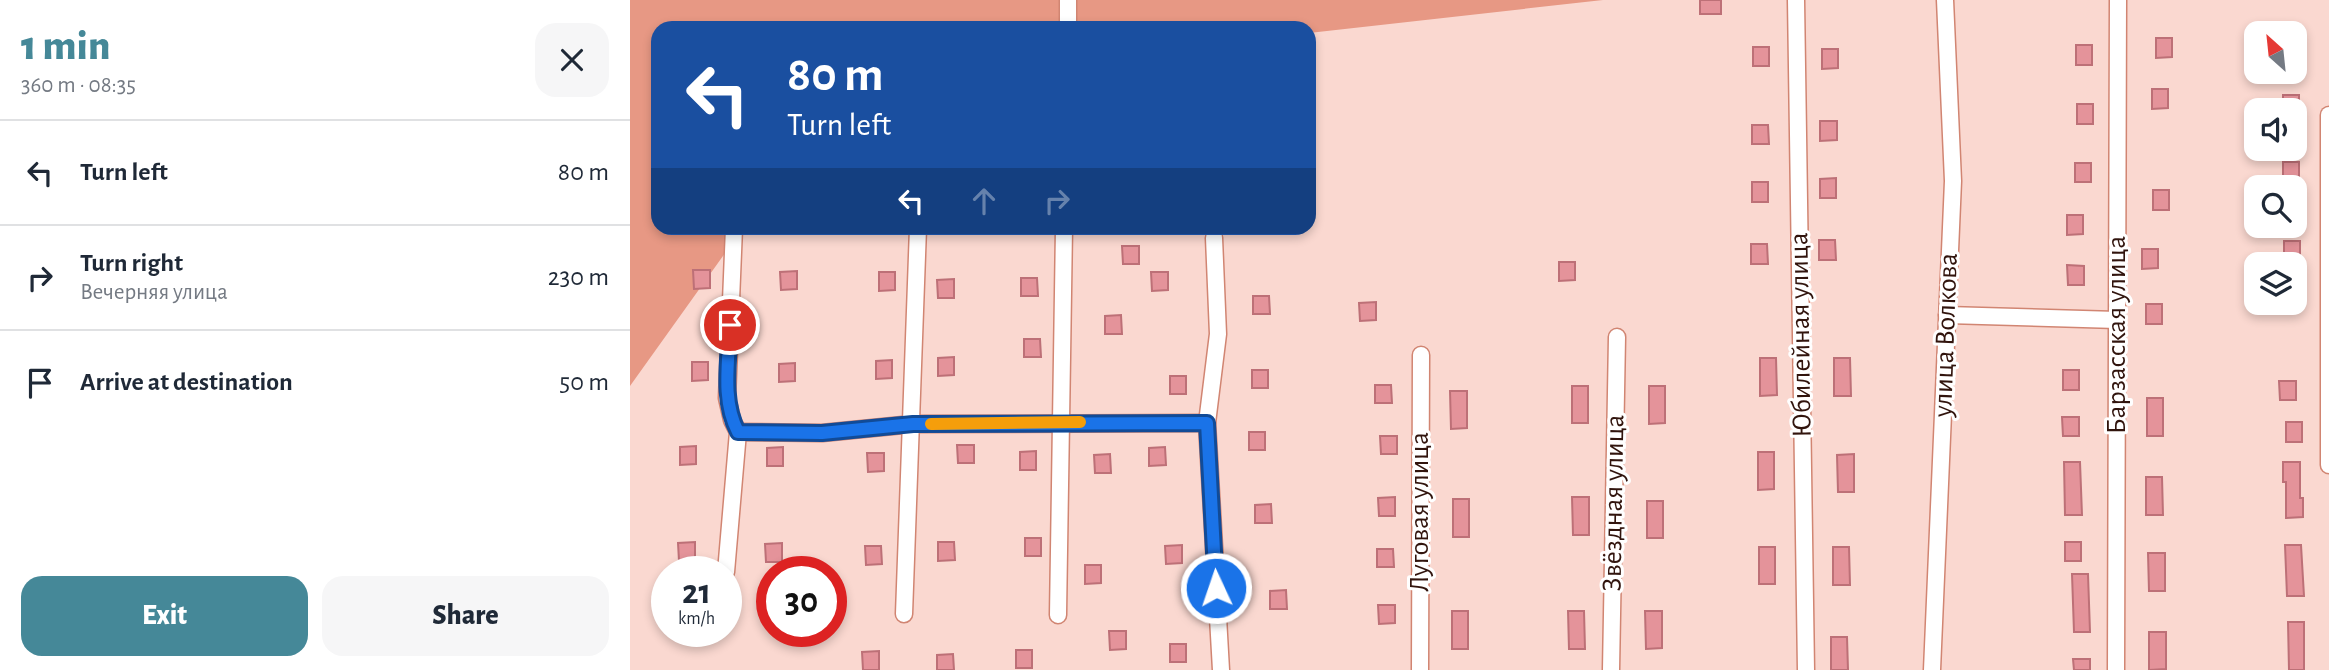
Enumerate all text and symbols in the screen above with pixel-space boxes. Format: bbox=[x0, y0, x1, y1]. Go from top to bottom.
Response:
north arrow bbox=[2244, 21, 2306, 84]
map controls bbox=[2244, 21, 2307, 315]
button: close bbox=[535, 23, 609, 97]
text: 1 min bbox=[21, 25, 110, 67]
icon: left bbox=[672, 49, 763, 140]
text: 80 m bbox=[787, 51, 884, 100]
text: 360 m · 08:35 bbox=[21, 74, 136, 97]
button: sound bbox=[2244, 98, 2307, 161]
text: Turn left bbox=[787, 109, 891, 141]
icon: left bbox=[21, 154, 59, 192]
text: Turn left bbox=[80, 159, 168, 185]
text: 80 m bbox=[558, 159, 609, 185]
button: search bbox=[2244, 175, 2307, 238]
icon: left bbox=[892, 182, 930, 220]
icon: ahead bbox=[965, 182, 1003, 220]
icon: right bbox=[1038, 182, 1076, 220]
street label: Юбилейная улица bbox=[1785, 232, 1817, 438]
street label: Барзасская улица bbox=[2103, 236, 2131, 434]
text: Turn right bbox=[80, 250, 183, 276]
street label: улица Волкова bbox=[1929, 252, 1963, 419]
button: layers bbox=[2244, 252, 2307, 315]
icon: right bbox=[21, 259, 59, 297]
text: 230 m bbox=[548, 264, 609, 290]
text: Вечерняя улица bbox=[80, 281, 228, 304]
pin bbox=[700, 295, 760, 355]
icon: arrive bbox=[711, 306, 749, 344]
icon: arrive bbox=[21, 364, 59, 402]
text: Arrive at destination bbox=[80, 369, 293, 395]
text: 50 m bbox=[559, 369, 609, 395]
street label: Звёздная улица bbox=[1598, 414, 1630, 592]
street label: Луговая улица bbox=[1406, 432, 1434, 592]
position arrow bbox=[1179, 551, 1253, 625]
speed limit sign: 30 bbox=[756, 556, 847, 647]
text: 21 bbox=[682, 575, 711, 610]
button: Exit bbox=[21, 576, 308, 656]
button: Share bbox=[322, 576, 609, 656]
text: km/h bbox=[678, 610, 715, 628]

